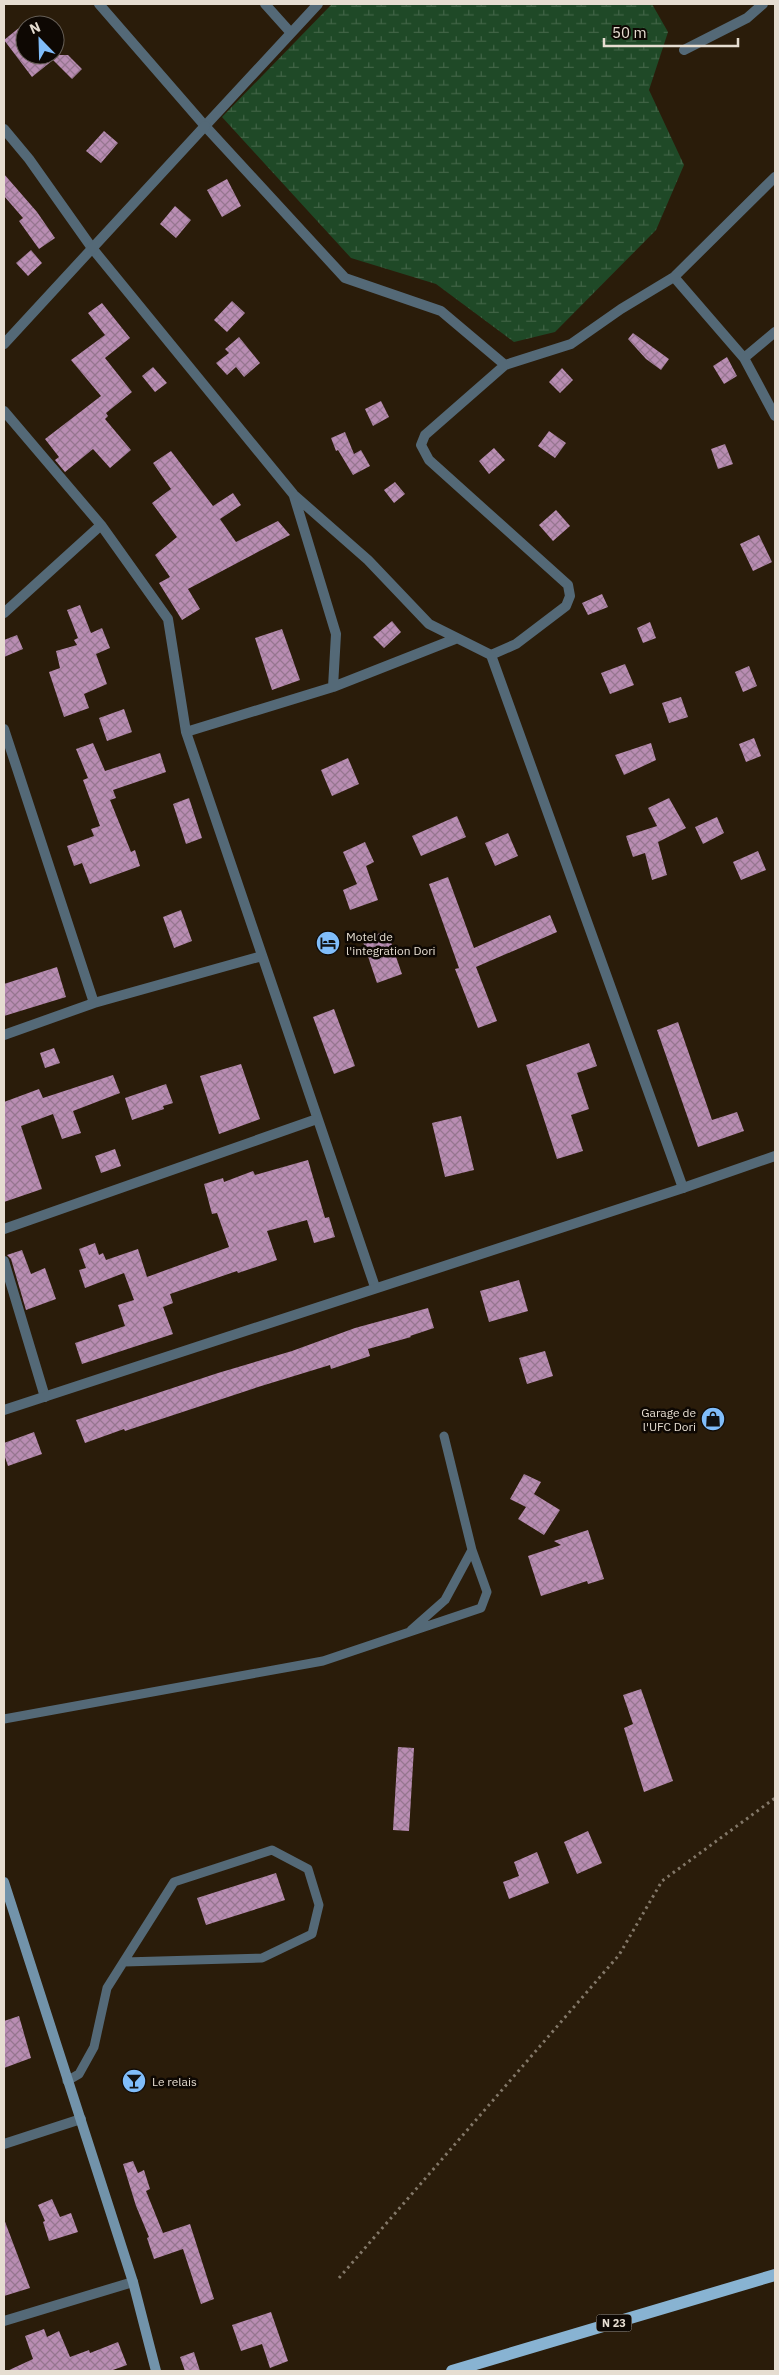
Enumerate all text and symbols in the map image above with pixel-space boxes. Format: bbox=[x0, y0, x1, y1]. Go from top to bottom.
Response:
north arrow bbox=[15, 15, 65, 65]
scale bar bbox=[604, 15, 738, 47]
text: N bbox=[27, 18, 43, 38]
text: 50 m bbox=[612, 23, 647, 42]
place label: Motel de l'integration Dori bbox=[346, 929, 436, 958]
hotel icon: Motel de l'integration Dori bbox=[315, 930, 341, 956]
place label: Garage de l'UFC Dori bbox=[641, 1405, 696, 1434]
shop icon: Garage de l'UFC Dori bbox=[700, 1406, 726, 1432]
bar icon: Le relais bbox=[121, 2068, 147, 2094]
place label: Le relais bbox=[152, 2074, 197, 2089]
road number: N 23 bbox=[596, 2314, 632, 2332]

